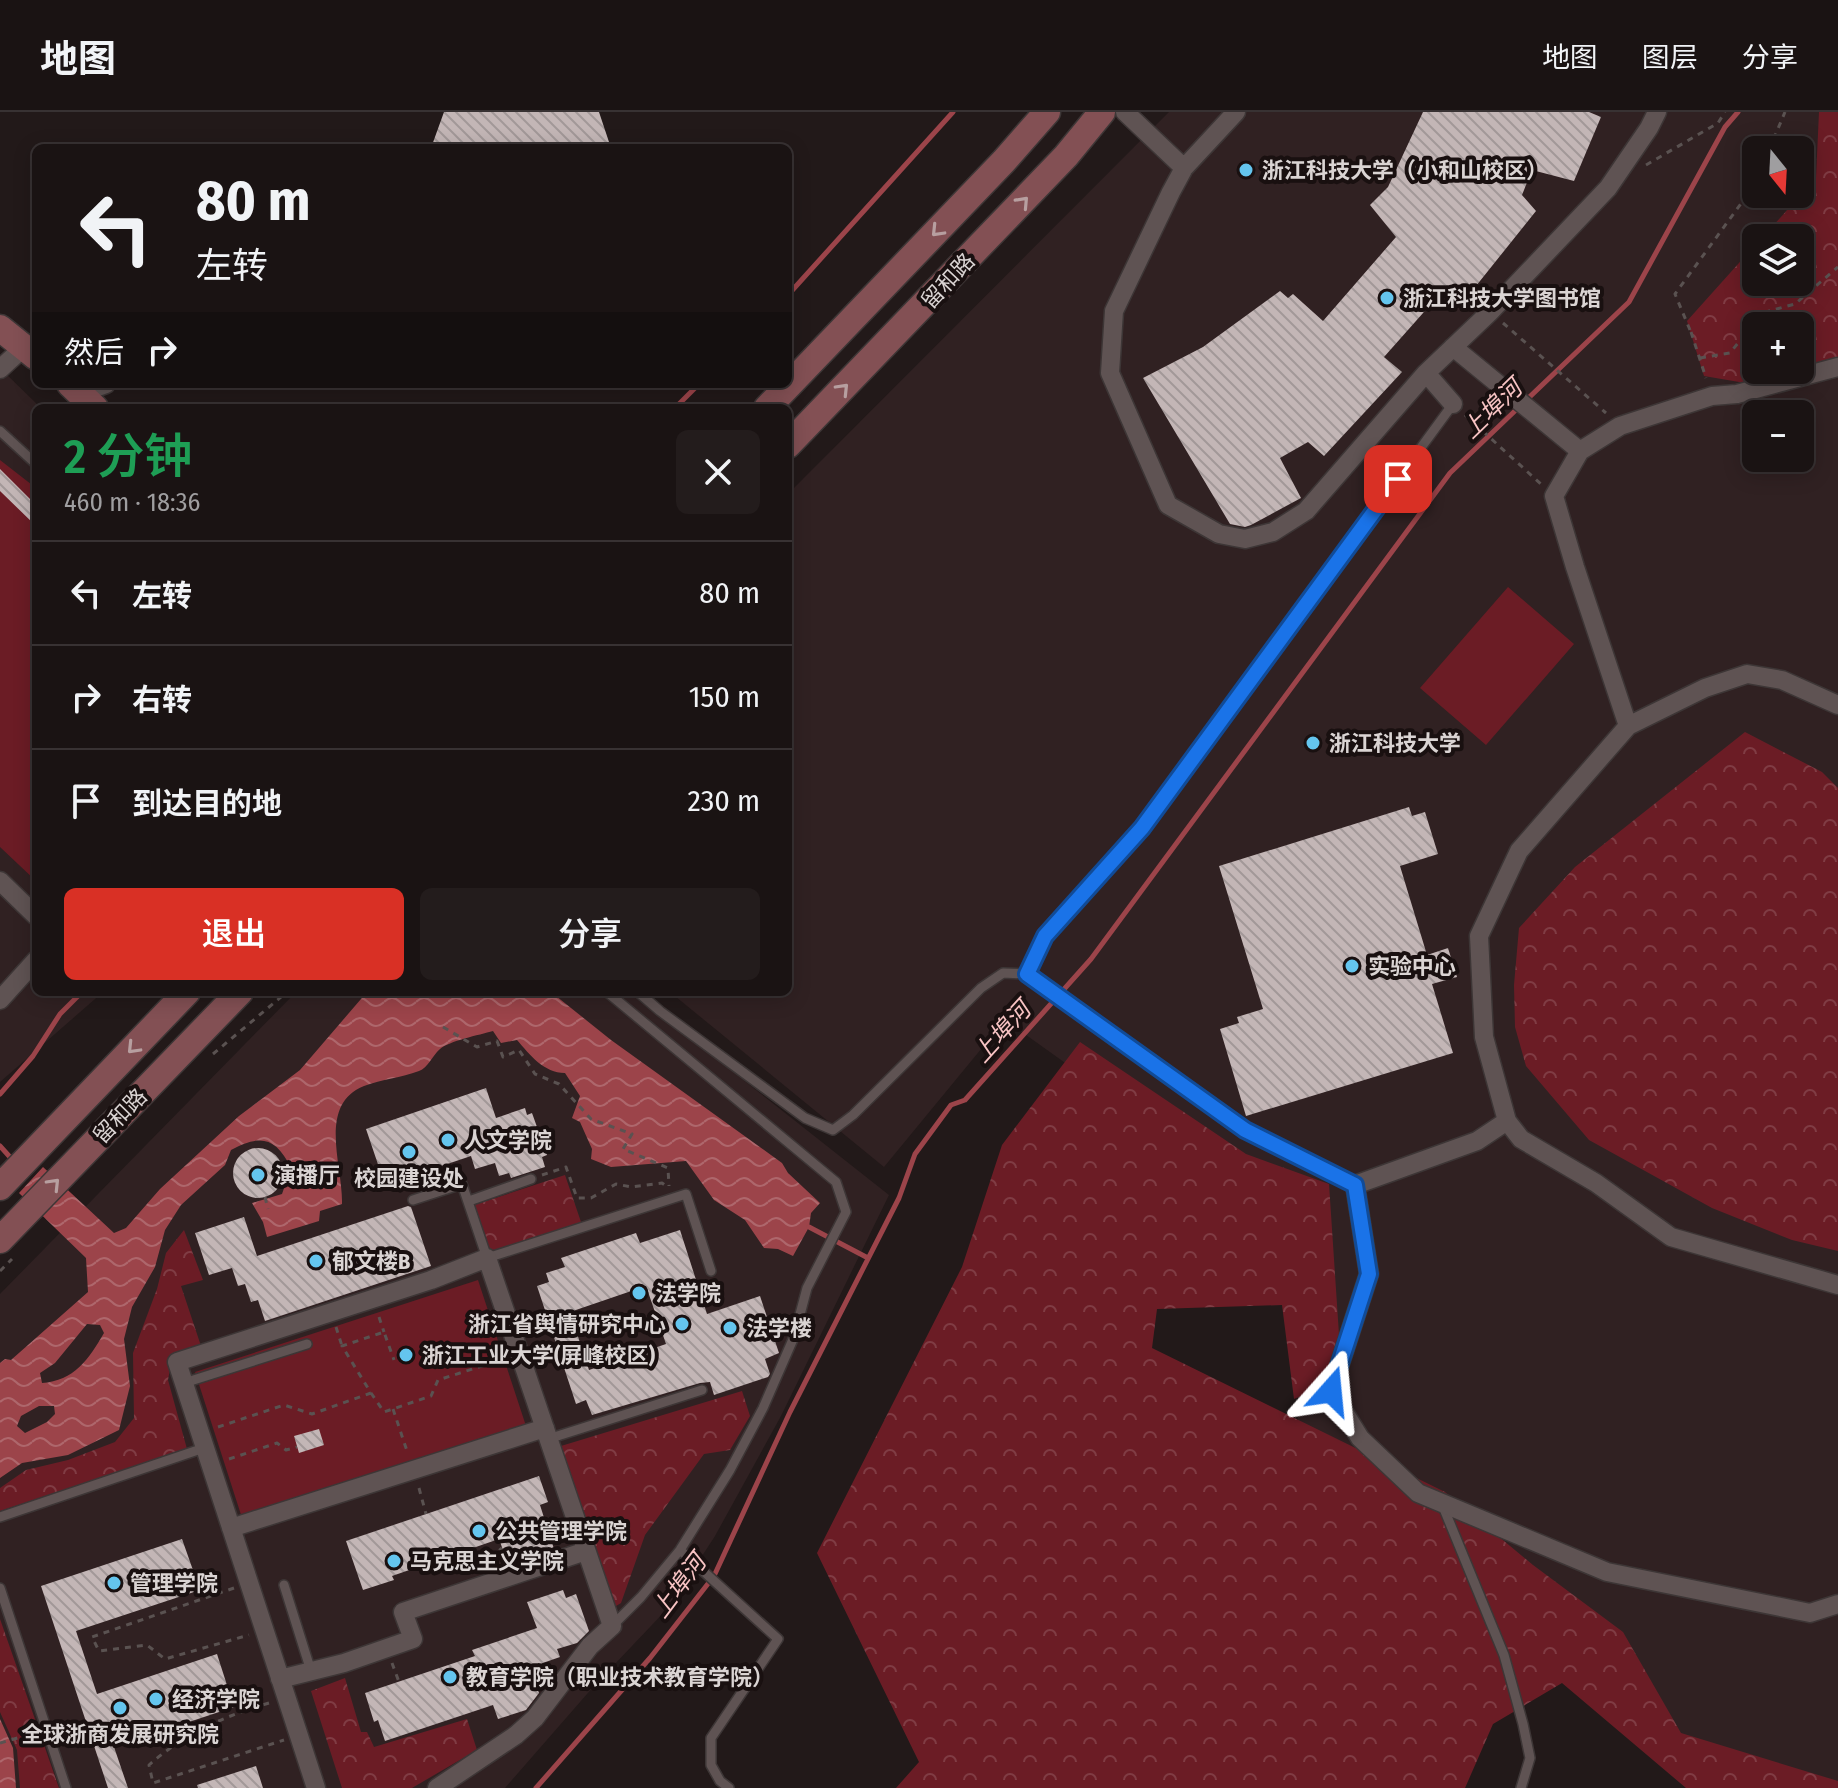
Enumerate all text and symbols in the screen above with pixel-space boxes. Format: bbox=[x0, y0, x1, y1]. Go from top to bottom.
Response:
text: 地图 bbox=[40, 36, 116, 82]
text: 地图 bbox=[1542, 41, 1598, 74]
text: 图层 bbox=[1642, 41, 1698, 74]
text: 分享 bbox=[1742, 41, 1798, 74]
north arrow bbox=[1742, 136, 1814, 208]
map controls bbox=[1742, 136, 1814, 472]
place label: 浙江科技大学（小和山校区） bbox=[1262, 157, 1548, 184]
marker: 浙江科技大学（小和山校区） bbox=[1237, 161, 1255, 179]
text: 80 m bbox=[196, 168, 311, 235]
icon: left bbox=[64, 176, 168, 280]
one-way arrow bbox=[1013, 197, 1028, 211]
one-way arrow bbox=[932, 222, 946, 236]
button: layers bbox=[1742, 224, 1814, 296]
text: 左转 bbox=[196, 244, 268, 288]
street label: 留和路 bbox=[916, 248, 980, 314]
place label: 浙江科技大学图书馆 bbox=[1403, 285, 1601, 312]
marker: 浙江科技大学图书馆 bbox=[1378, 289, 1396, 307]
button: + bbox=[1742, 312, 1814, 384]
icon: right bbox=[140, 328, 184, 372]
text: 然后 bbox=[64, 335, 124, 371]
water label: 上埠河 bbox=[1456, 371, 1530, 444]
one-way arrow bbox=[833, 384, 848, 399]
button: − bbox=[1742, 400, 1814, 472]
text: 2 分钟 bbox=[64, 428, 192, 486]
button: close bbox=[676, 430, 760, 514]
pin bbox=[1364, 445, 1432, 513]
icon: arrive bbox=[1376, 457, 1420, 501]
text: 460 m · 18:36 bbox=[64, 487, 200, 518]
icon: left bbox=[64, 571, 108, 615]
text: 80 m bbox=[699, 575, 760, 611]
text: 左转 bbox=[132, 578, 192, 614]
icon: right bbox=[64, 675, 108, 719]
text: 150 m bbox=[689, 679, 760, 715]
text: 右转 bbox=[132, 682, 192, 718]
place label: 浙江科技大学 bbox=[1329, 730, 1461, 757]
marker: 浙江科技大学 bbox=[1304, 734, 1322, 752]
icon: arrive bbox=[64, 779, 108, 823]
text: 230 m bbox=[688, 783, 760, 819]
text: 到达目的地 bbox=[132, 786, 282, 822]
button: 退出 bbox=[64, 888, 404, 980]
button: 分享 bbox=[420, 888, 760, 980]
place label: 实验中心 bbox=[1368, 953, 1456, 980]
marker: 实验中心 bbox=[1343, 957, 1361, 975]
water label: 上埠河 bbox=[968, 993, 1039, 1068]
one-way arrow bbox=[128, 1039, 143, 1053]
street label: 留和路 bbox=[87, 1083, 153, 1149]
place label: 人文学院 bbox=[464, 1127, 552, 1154]
marker: 人文学院 bbox=[439, 1131, 457, 1149]
marker: 校园建设处 bbox=[400, 1143, 418, 1161]
place label: 演播厅 bbox=[274, 1162, 340, 1189]
place label: 校园建设处 bbox=[354, 1165, 464, 1192]
marker: 演播厅 bbox=[249, 1166, 267, 1184]
one-way arrow bbox=[45, 1179, 60, 1193]
place label: 郁文楼B bbox=[332, 1248, 410, 1275]
marker: 郁文楼B bbox=[307, 1252, 325, 1270]
place label: 法学院 bbox=[655, 1280, 721, 1307]
marker: 法学院 bbox=[630, 1284, 648, 1302]
place label: 浙江省舆情研究中心 bbox=[468, 1311, 666, 1338]
marker: 浙江省舆情研究中心 bbox=[673, 1315, 691, 1333]
place label: 法学楼 bbox=[746, 1315, 812, 1342]
marker: 法学楼 bbox=[721, 1319, 739, 1337]
place label: 浙江工业大学(屏峰校区) bbox=[422, 1342, 656, 1369]
marker: 浙江工业大学(屏峰校区) bbox=[397, 1346, 415, 1364]
position arrow bbox=[1289, 1349, 1373, 1433]
place label: 公共管理学院 bbox=[495, 1518, 627, 1545]
marker: 公共管理学院 bbox=[470, 1522, 488, 1540]
water label: 上埠河 bbox=[646, 1546, 714, 1623]
place label: 马克思主义学院 bbox=[410, 1548, 564, 1575]
marker: 马克思主义学院 bbox=[385, 1552, 403, 1570]
place label: 管理学院 bbox=[130, 1570, 218, 1597]
marker: 管理学院 bbox=[105, 1574, 123, 1592]
place label: 教育学院（职业技术教育学院） bbox=[466, 1664, 774, 1691]
marker: 教育学院（职业技术教育学院） bbox=[441, 1668, 459, 1686]
place label: 经济学院 bbox=[172, 1686, 260, 1713]
marker: 经济学院 bbox=[147, 1690, 165, 1708]
marker: 全球浙商发展研究院 bbox=[111, 1699, 129, 1717]
place label: 全球浙商发展研究院 bbox=[21, 1721, 219, 1748]

